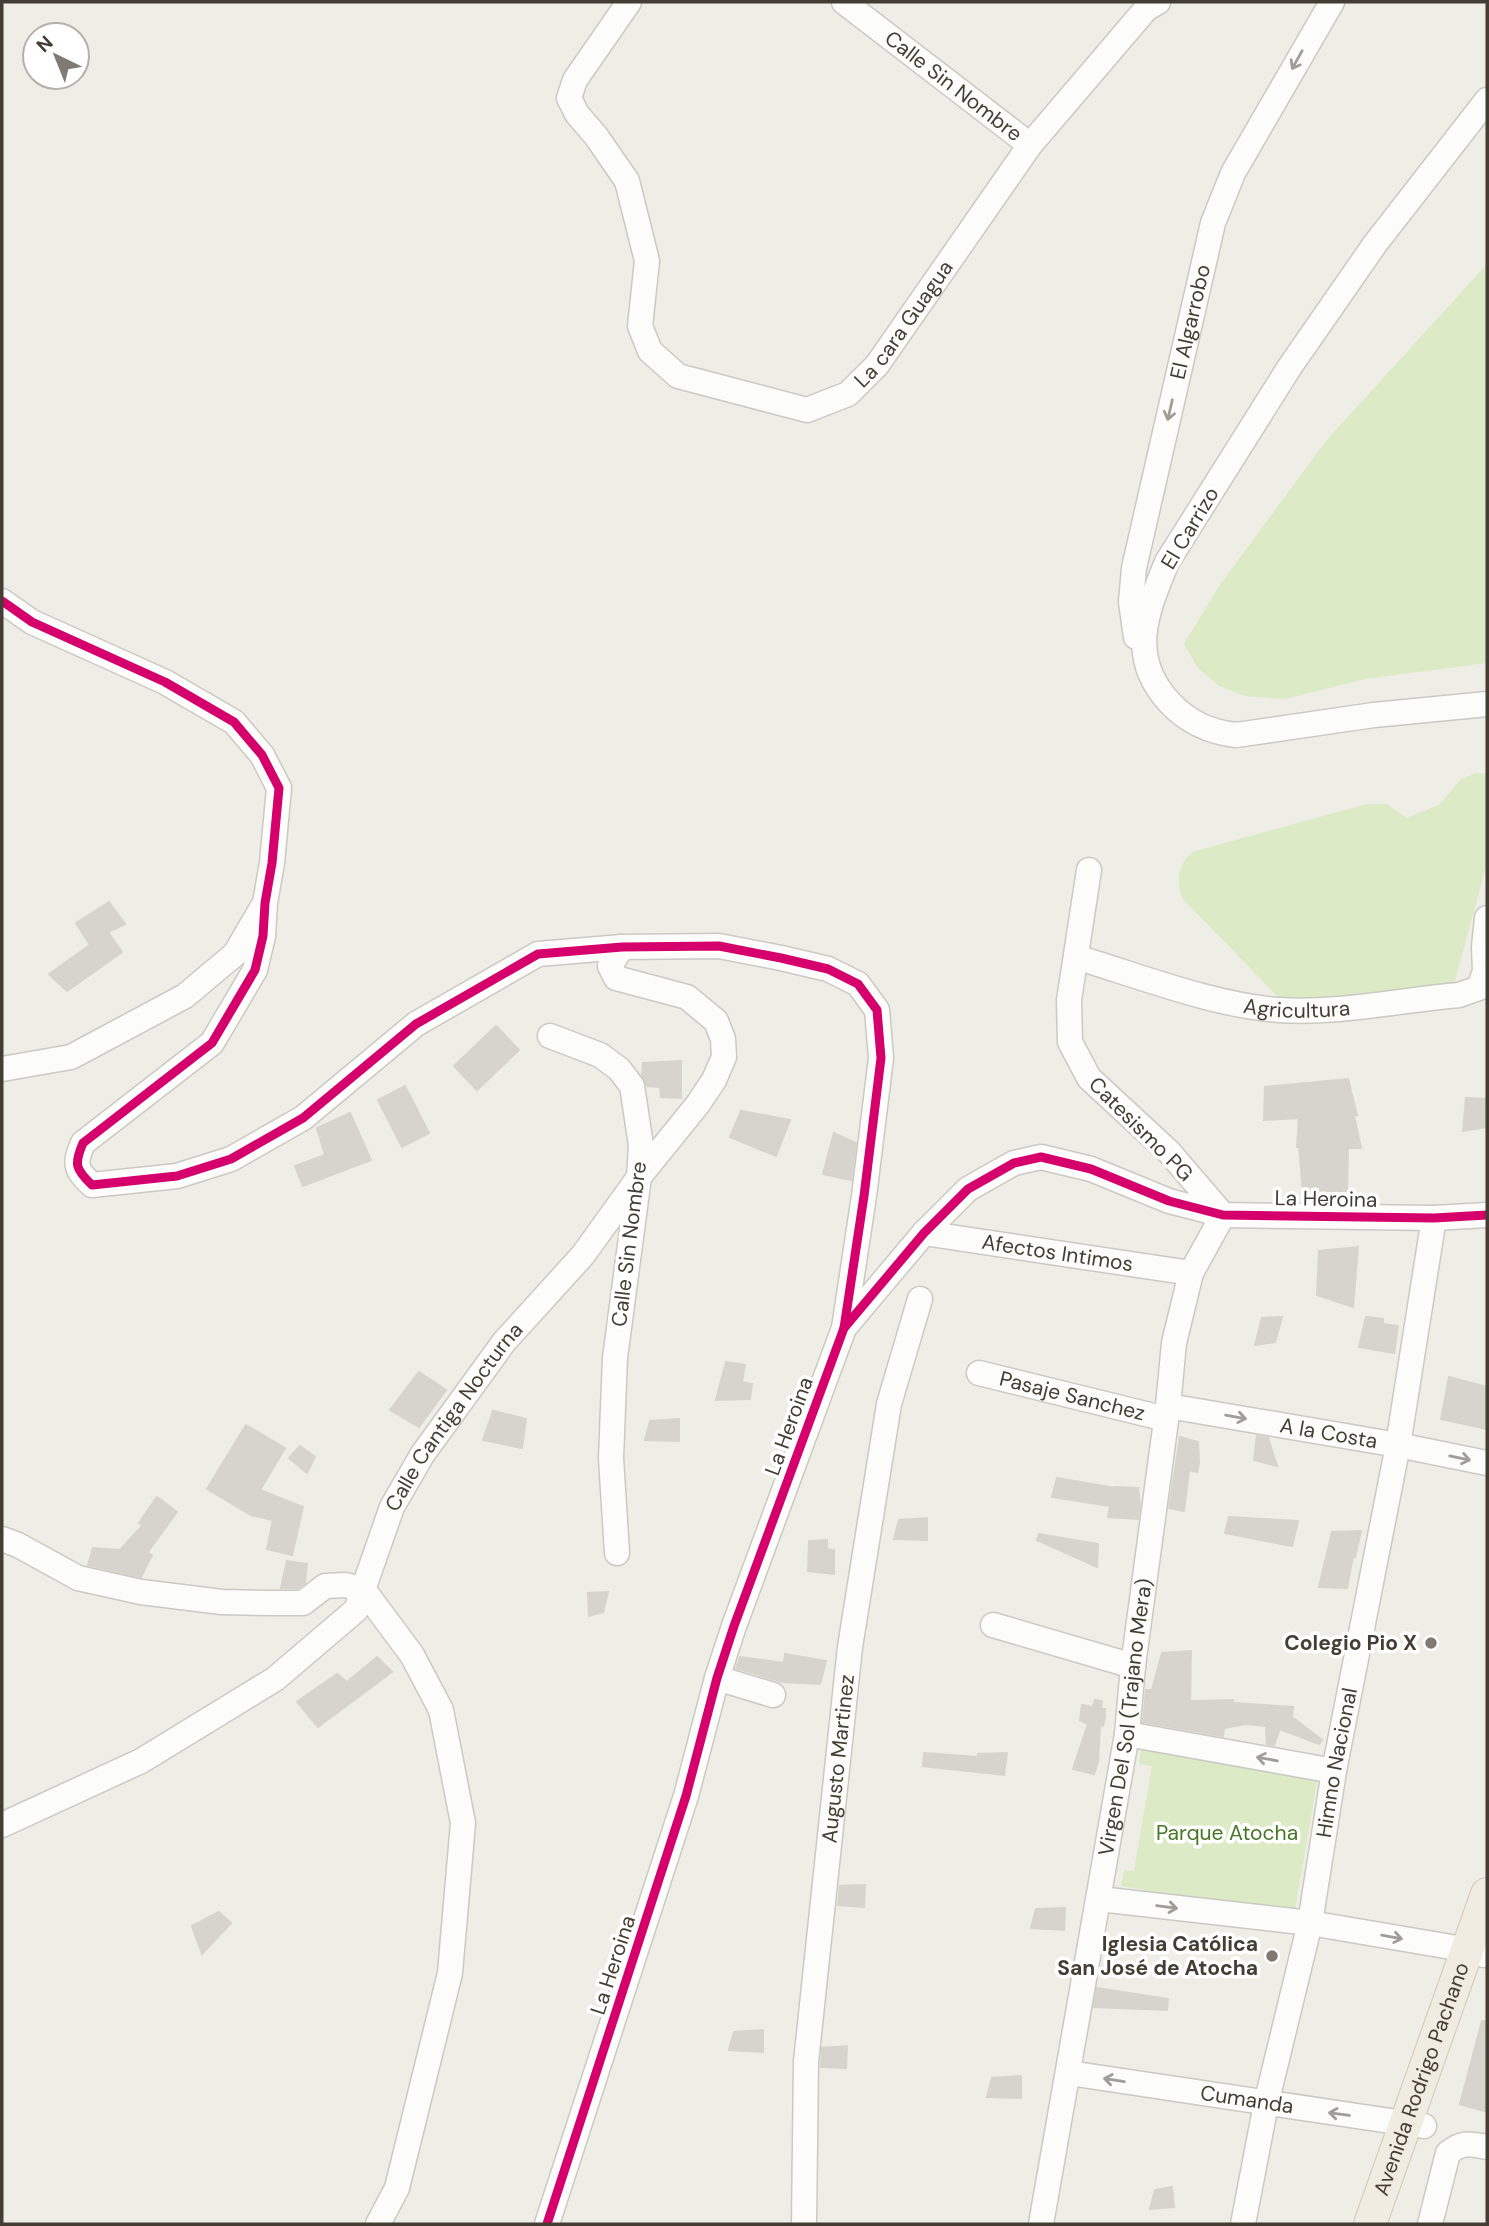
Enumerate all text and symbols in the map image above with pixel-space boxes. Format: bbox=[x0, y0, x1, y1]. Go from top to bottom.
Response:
north arrow bbox=[21, 21, 91, 91]
street label: Calle Sin Nombre bbox=[879, 24, 1028, 148]
text: N bbox=[31, 30, 58, 58]
one-way arrow bbox=[1290, 50, 1304, 70]
street label: La cara Guagua bbox=[848, 255, 959, 394]
street label: El Algarrobo bbox=[1164, 262, 1217, 382]
one-way arrow bbox=[1163, 398, 1177, 421]
street label: El Carrizo bbox=[1154, 482, 1226, 574]
street label: Agricultura bbox=[1241, 992, 1351, 1025]
street label: Catesismo PG bbox=[1083, 1071, 1199, 1187]
street label: Calle Sin Nombre bbox=[605, 1160, 653, 1328]
street label: La Heroina bbox=[1274, 1184, 1378, 1214]
street label: Afectos Intimos bbox=[980, 1228, 1135, 1278]
street label: Calle Cantiga Nocturna bbox=[378, 1316, 529, 1516]
street label: Pasaje Sanchez bbox=[996, 1365, 1148, 1427]
street label: La Heroina bbox=[758, 1373, 820, 1479]
one-way arrow bbox=[1224, 1411, 1247, 1424]
street label: A la Costa bbox=[1278, 1411, 1380, 1455]
one-way arrow bbox=[1448, 1451, 1471, 1465]
street label: Virgen Del Sol (Trajano Mera) bbox=[1092, 1577, 1159, 1858]
place label: Colegio Pio X bbox=[1284, 1629, 1417, 1657]
marker: Colegio Pio X bbox=[1423, 1635, 1439, 1651]
street label: Augusto Martinez bbox=[815, 1673, 861, 1844]
street label: Himno Nacional bbox=[1310, 1685, 1364, 1840]
one-way arrow bbox=[1256, 1752, 1279, 1765]
park label: Parque Atocha bbox=[1156, 1819, 1298, 1847]
one-way arrow bbox=[1155, 1900, 1178, 1913]
street label: La Heroina bbox=[584, 1912, 642, 2018]
place label: Iglesia Católica San José de Atocha bbox=[1057, 1930, 1258, 1982]
one-way arrow bbox=[1380, 1931, 1403, 1944]
marker: Iglesia Católica San José de Atocha bbox=[1264, 1948, 1280, 1964]
street label: Avenida Rodrigo Pachano bbox=[1367, 1958, 1476, 2199]
one-way arrow bbox=[1103, 2073, 1126, 2086]
street label: Cumanda bbox=[1199, 2079, 1296, 2120]
one-way arrow bbox=[1328, 2107, 1351, 2120]

